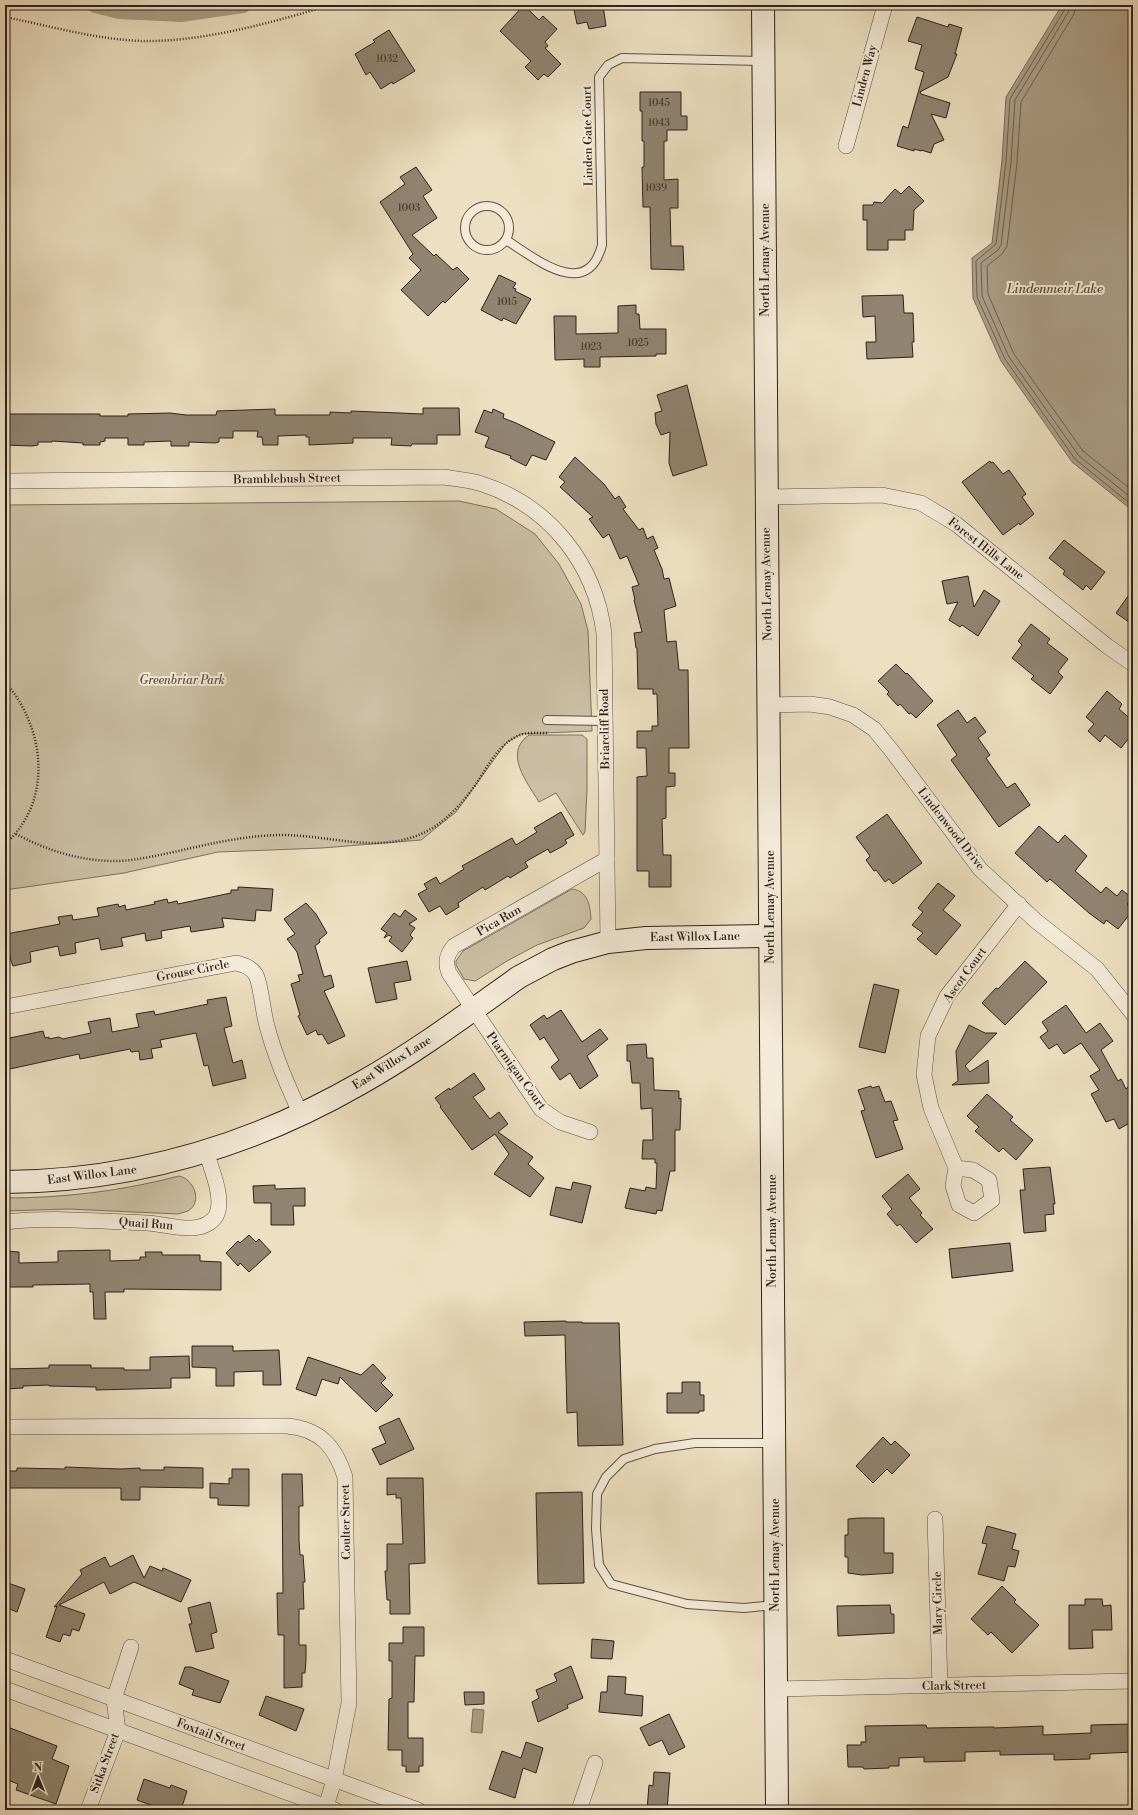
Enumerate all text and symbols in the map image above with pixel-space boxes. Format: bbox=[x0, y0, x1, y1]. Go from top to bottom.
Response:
street label: Linden Way bbox=[850, 43, 881, 109]
house number: 1032 bbox=[376, 53, 398, 65]
street label: Linden Gate Court bbox=[580, 85, 596, 187]
house number: 1045 bbox=[648, 97, 671, 109]
house number: 1043 bbox=[648, 117, 671, 129]
house number: 1039 bbox=[645, 182, 667, 194]
house number: 1003 bbox=[398, 202, 421, 214]
street label: North Lemay Avenue bbox=[758, 203, 773, 317]
water label: Lindenmeir Lake bbox=[1006, 281, 1103, 297]
house number: 1015 bbox=[497, 296, 518, 308]
house number: 1025 bbox=[627, 337, 649, 349]
house number: 1023 bbox=[580, 341, 602, 353]
street label: Bramblebush Street bbox=[232, 471, 342, 487]
street label: Forest Hills Lane bbox=[945, 515, 1027, 583]
street label: North Lemay Avenue bbox=[759, 527, 775, 641]
park label: Greenbriar Park bbox=[139, 673, 225, 688]
street label: Briarcliff Road bbox=[597, 688, 613, 770]
street label: Lindenwood Drive bbox=[914, 785, 988, 873]
street label: North Lemay Avenue bbox=[763, 850, 778, 964]
street label: Pica Run bbox=[474, 902, 524, 940]
street label: East Willox Lane bbox=[650, 929, 740, 945]
street label: Ascot Court bbox=[939, 944, 990, 1006]
street label: Grouse Circle bbox=[155, 957, 231, 985]
street label: Ptarmigan Court bbox=[483, 1029, 550, 1113]
street label: East Willox Lane bbox=[350, 1033, 434, 1093]
street label: East Willox Lane bbox=[46, 1162, 138, 1188]
street label: North Lemay Avenue bbox=[765, 1174, 780, 1288]
street label: Quail Run bbox=[118, 1215, 174, 1233]
street label: Coulter Street bbox=[338, 1483, 354, 1560]
street label: North Lemay Avenue bbox=[768, 1498, 783, 1612]
street label: Mary Circle bbox=[930, 1571, 946, 1635]
street label: Clark Street bbox=[922, 1678, 987, 1694]
street label: Foxtail Street bbox=[174, 1716, 248, 1755]
street label: Sitka Street bbox=[87, 1730, 123, 1795]
north arrow bbox=[18, 1757, 58, 1797]
text: N bbox=[33, 1761, 43, 1775]

